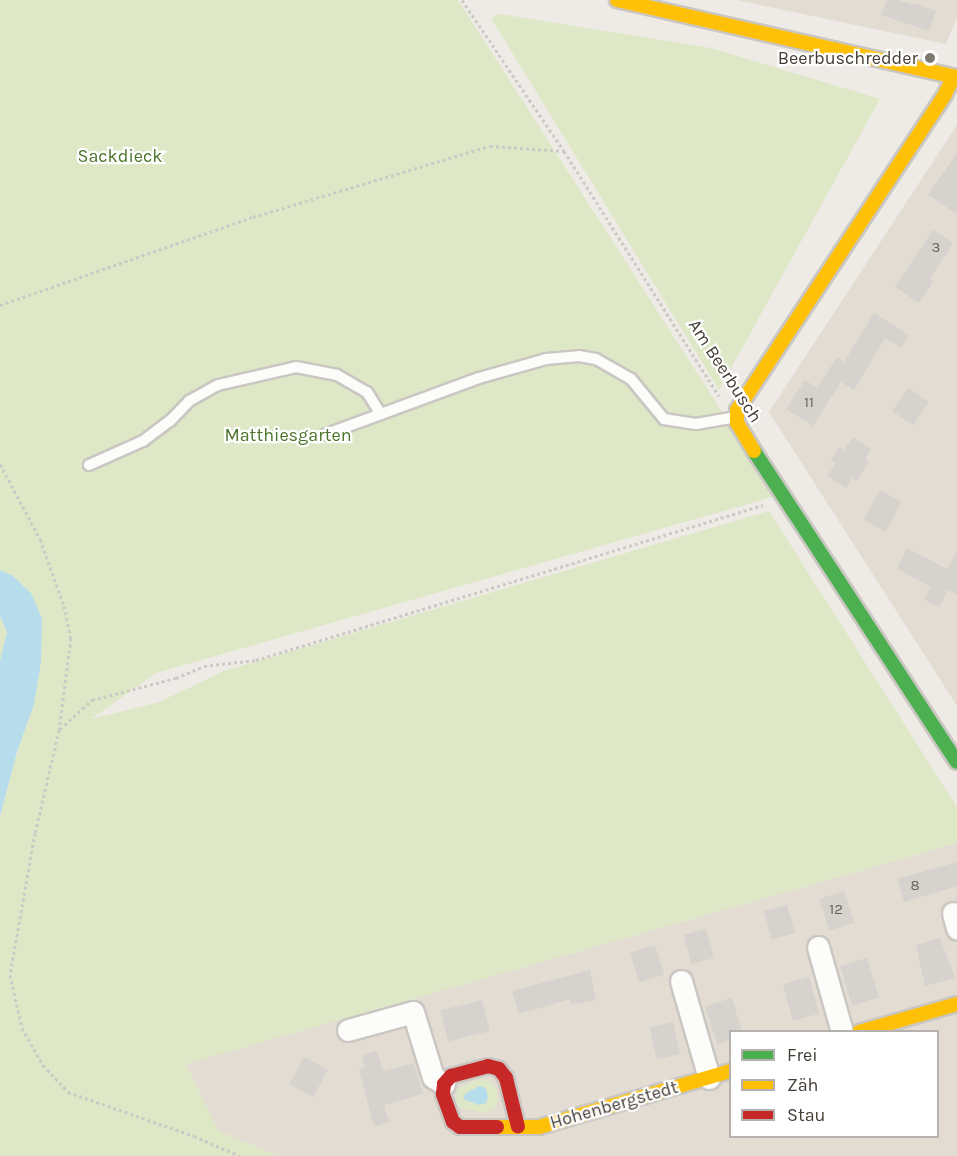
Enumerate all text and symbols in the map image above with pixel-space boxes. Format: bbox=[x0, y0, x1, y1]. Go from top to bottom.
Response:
place label: Beerbuschredder bbox=[778, 47, 918, 69]
marker: Beerbuschredder bbox=[923, 51, 937, 65]
park label: Sackdieck bbox=[78, 145, 162, 167]
house number: 3 bbox=[932, 239, 940, 257]
street label: Am Beerbusch bbox=[684, 315, 766, 427]
house number: 11 bbox=[804, 394, 814, 412]
park label: Matthiesgarten bbox=[224, 424, 352, 446]
house number: 8 bbox=[910, 877, 920, 895]
house number: 12 bbox=[829, 901, 843, 919]
legend bbox=[729, 1030, 939, 1138]
text: Frei bbox=[787, 1044, 818, 1066]
text: Zäh bbox=[787, 1074, 818, 1096]
street label: Hohenbergstedt bbox=[548, 1076, 680, 1134]
text: Stau bbox=[787, 1104, 825, 1126]

